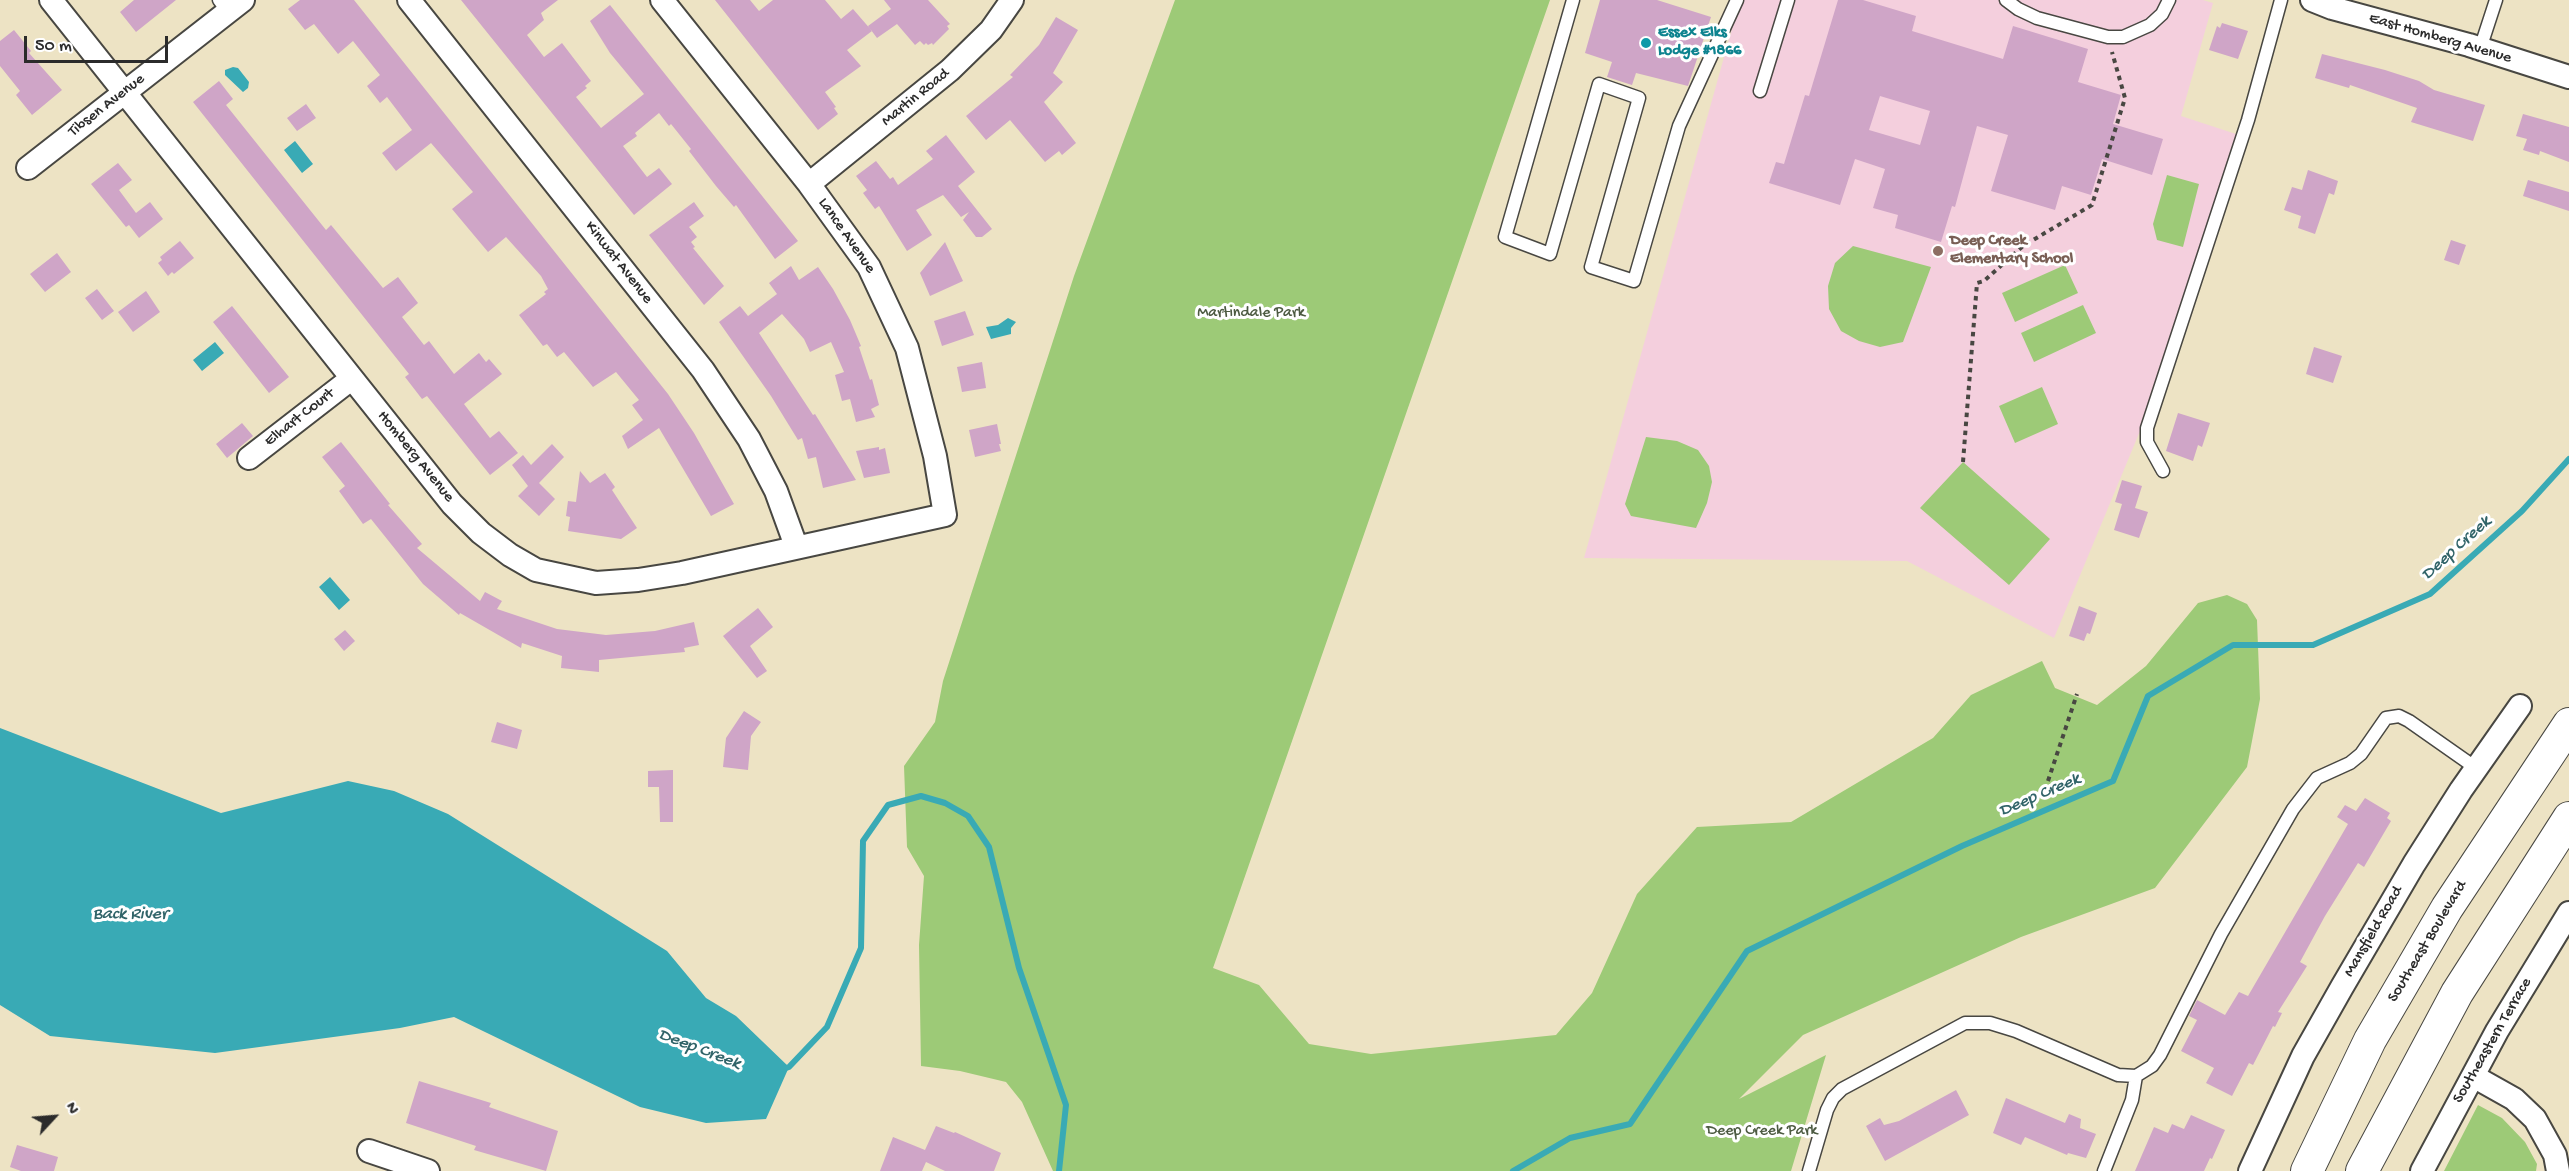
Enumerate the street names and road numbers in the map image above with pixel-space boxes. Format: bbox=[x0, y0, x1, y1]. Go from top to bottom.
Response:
street label: East Homberg Avenue bbox=[2367, 9, 2513, 69]
street label: Martin Road bbox=[878, 65, 954, 131]
street label: Tibsen Avenue bbox=[65, 70, 149, 142]
street label: Lance Avenue bbox=[813, 194, 879, 278]
street label: Kinwat Avenue bbox=[580, 218, 656, 308]
street label: Elhart Court bbox=[261, 385, 339, 451]
street label: Homberg Avenue bbox=[372, 407, 458, 507]
street label: Southeast Boulevard bbox=[2384, 878, 2472, 1006]
street label: Mansfield Road bbox=[2340, 883, 2408, 981]
street label: Southeastern Terrace bbox=[2449, 975, 2537, 1107]

